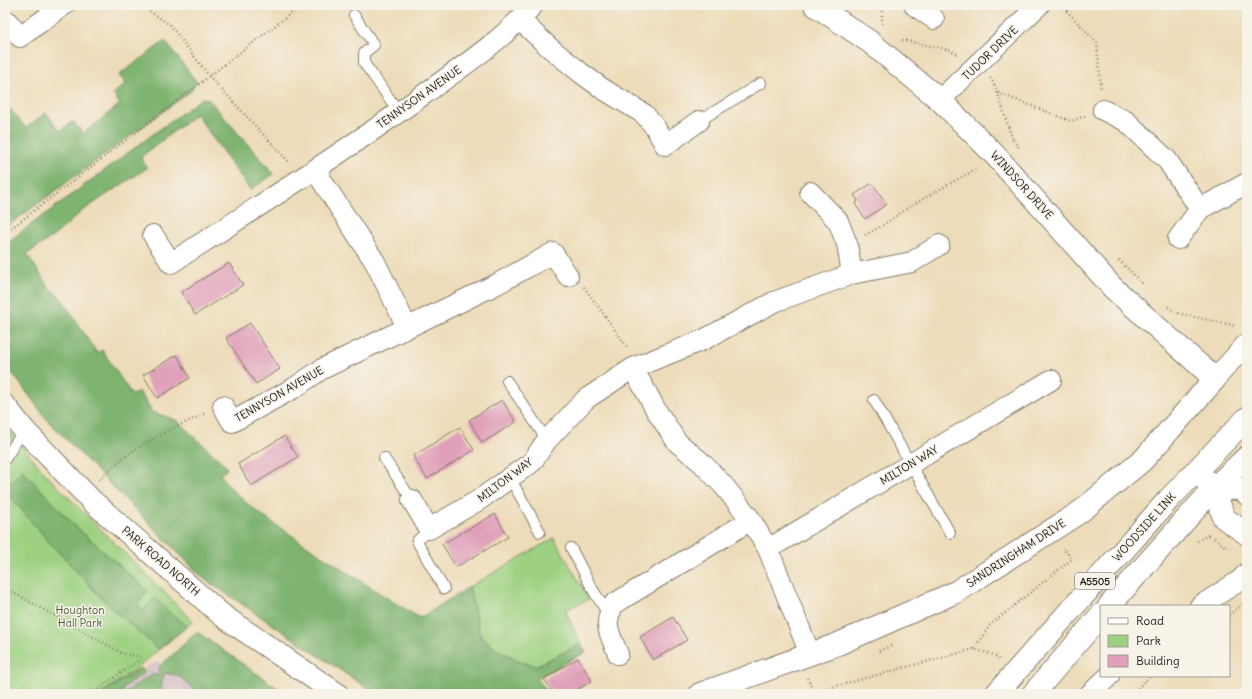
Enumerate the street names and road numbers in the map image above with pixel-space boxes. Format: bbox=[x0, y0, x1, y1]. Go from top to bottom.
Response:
street label: TUDOR DRIVE bbox=[959, 23, 1021, 83]
street label: TENNYSON AVENUE bbox=[374, 63, 464, 131]
street label: WINDSOR DRIVE bbox=[988, 148, 1056, 222]
street label: TENNYSON AVENUE bbox=[232, 363, 326, 425]
street label: MILTON WAY bbox=[877, 442, 941, 488]
street label: MILTON WAY bbox=[475, 455, 535, 505]
street label: WOODSIDE LINK bbox=[1109, 490, 1179, 564]
street label: SANDRINGHAM DRIVE bbox=[964, 516, 1068, 590]
street label: PARK ROAD NORTH bbox=[119, 523, 203, 599]
road number: A5505 bbox=[1075, 573, 1115, 589]

